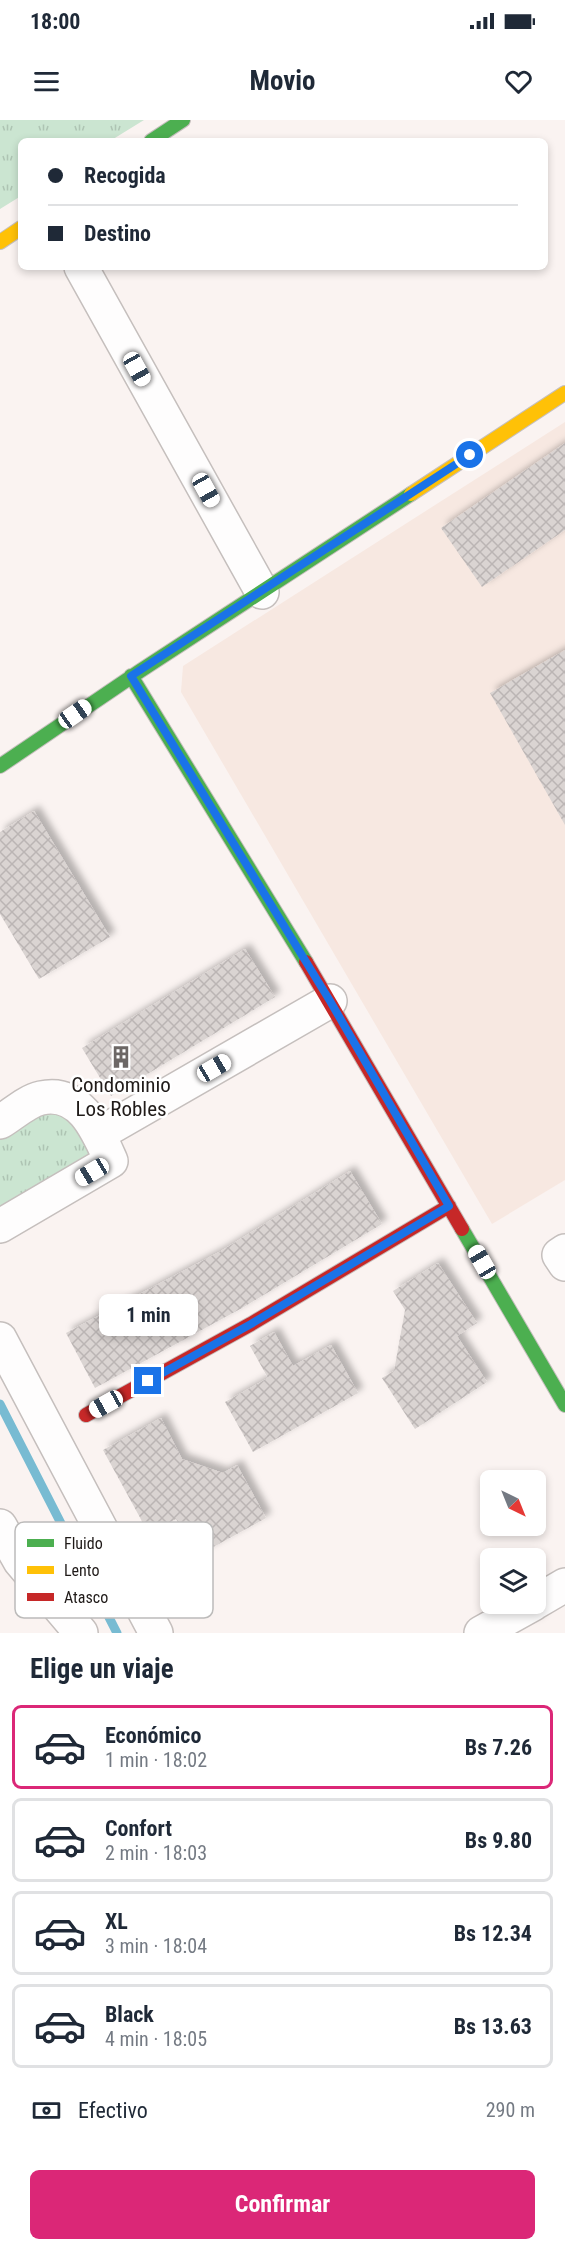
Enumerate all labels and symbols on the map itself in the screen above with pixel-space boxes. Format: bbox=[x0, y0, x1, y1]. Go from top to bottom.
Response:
car bbox=[120, 349, 154, 389]
route start bbox=[456, 441, 483, 468]
car bbox=[189, 470, 223, 510]
car bbox=[55, 696, 95, 732]
building icon: Condominio Los Robles bbox=[108, 1044, 134, 1070]
car bbox=[194, 1051, 234, 1085]
place label: Condominio Los Robles bbox=[71, 1073, 171, 1121]
car bbox=[72, 1155, 112, 1189]
car bbox=[465, 1242, 499, 1282]
callout: 1 min bbox=[98, 1294, 198, 1336]
route end bbox=[134, 1367, 161, 1394]
car bbox=[86, 1387, 126, 1421]
north arrow bbox=[480, 1470, 546, 1536]
legend bbox=[15, 1522, 213, 1618]
text: Fluido bbox=[64, 1534, 103, 1553]
text: Lento bbox=[64, 1561, 99, 1580]
text: Atasco bbox=[64, 1588, 108, 1607]

